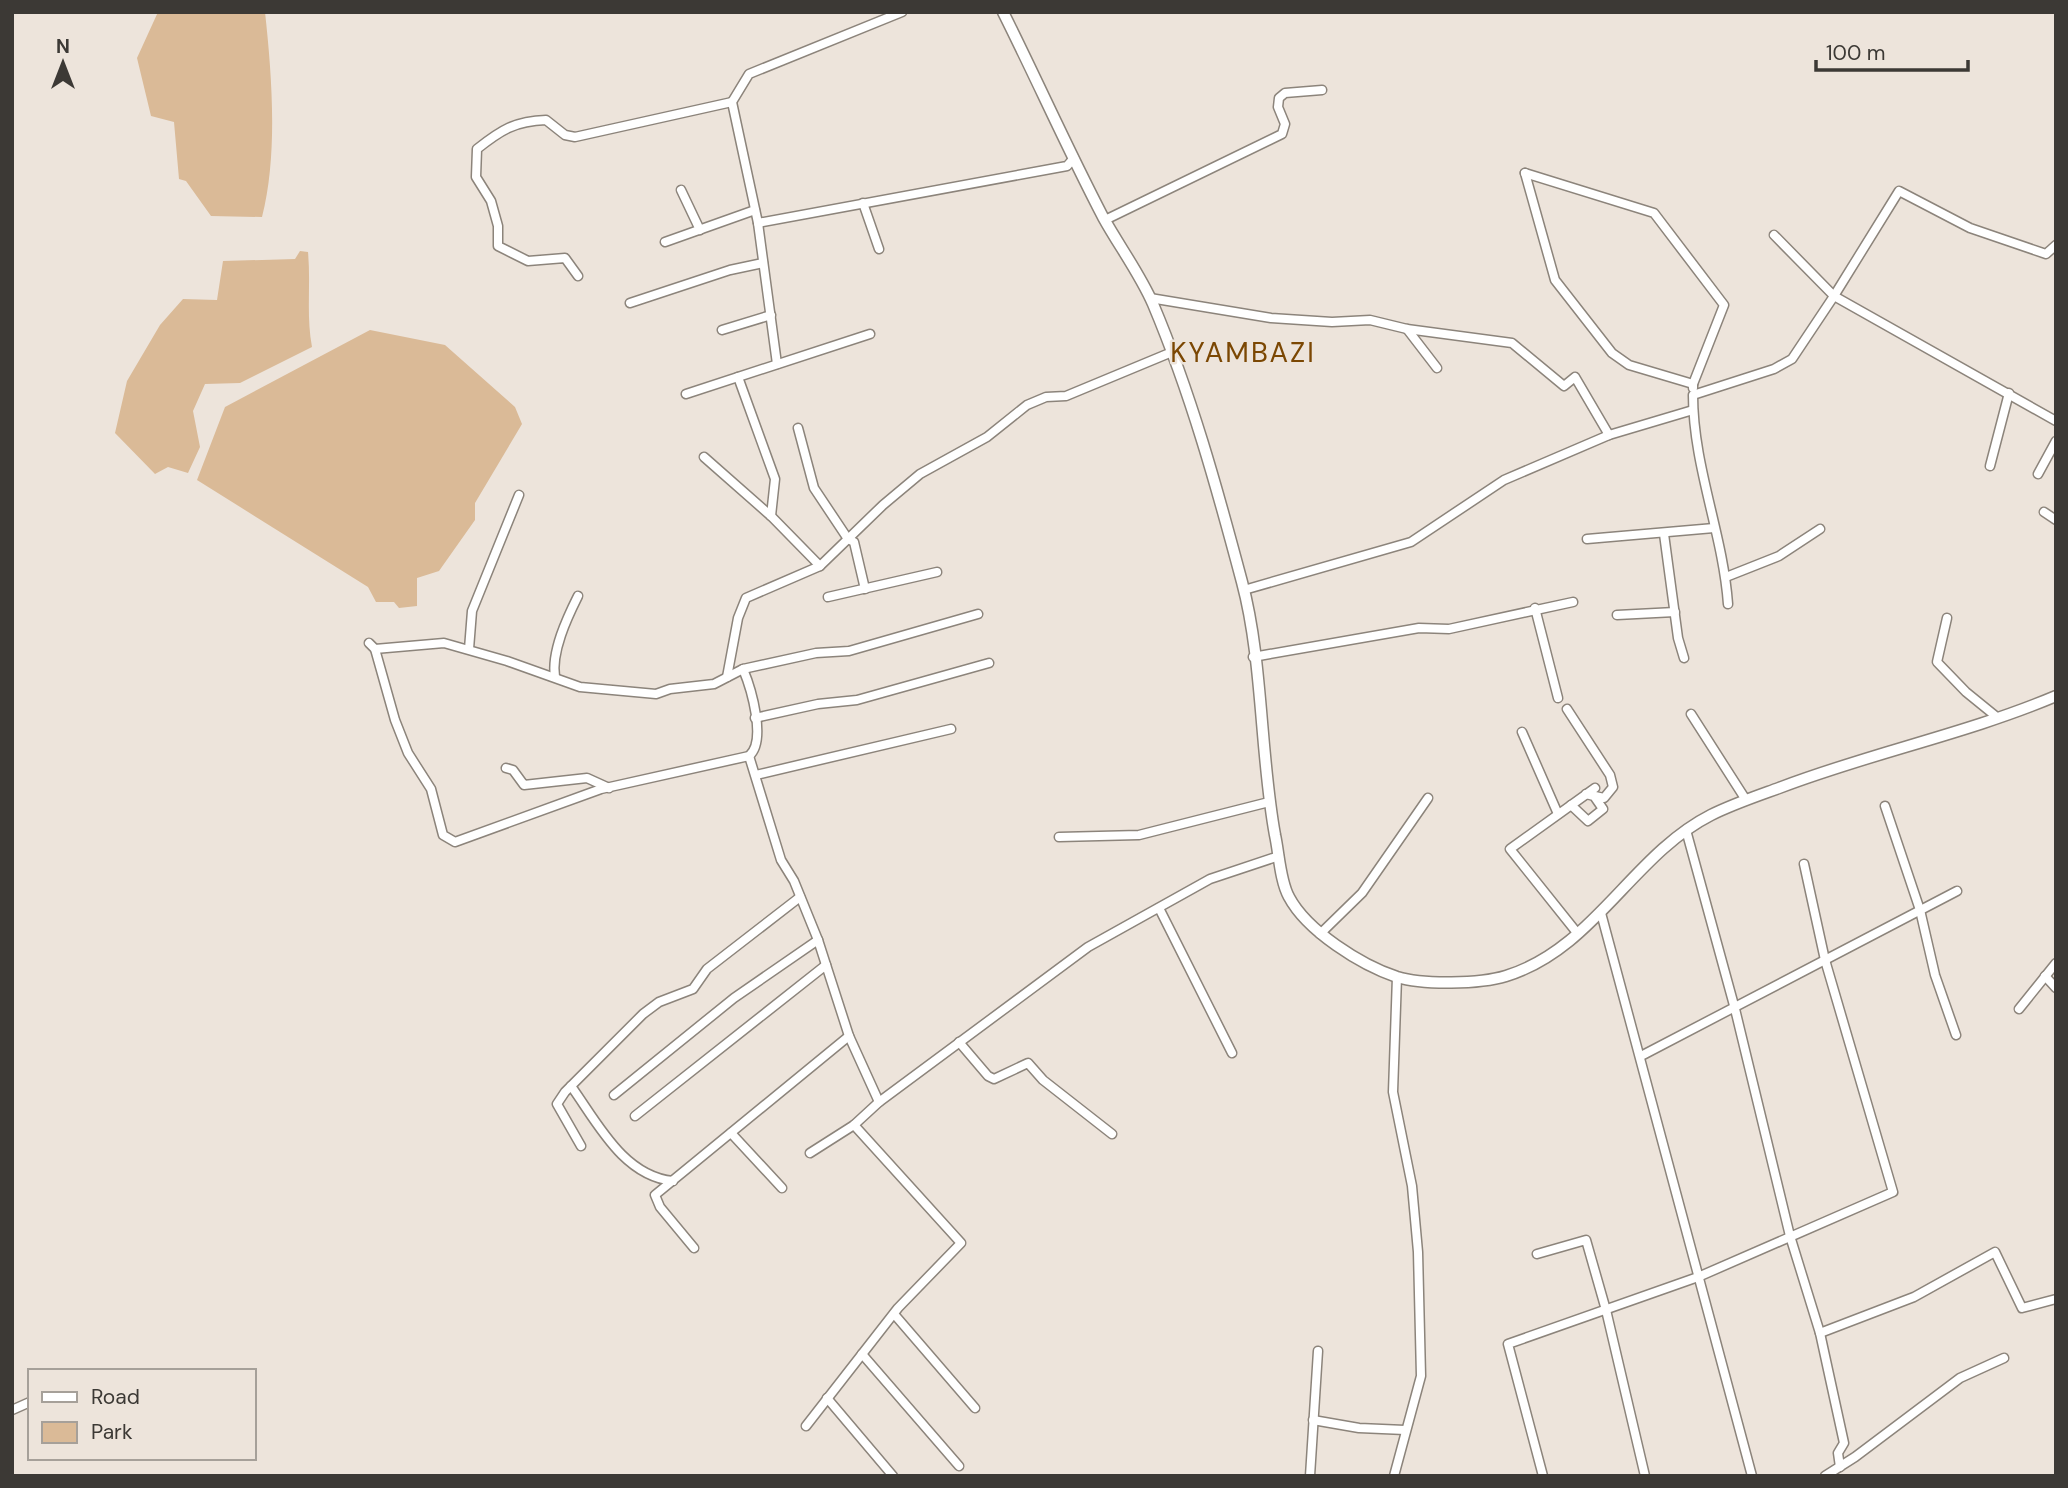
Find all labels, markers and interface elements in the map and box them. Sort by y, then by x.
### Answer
north arrow [28,28,98,98]
scale bar [1816,28,1968,72]
text: N [56,34,70,59]
text: 100 m [1826,39,1886,67]
district label: KYAMBAZI [1170,334,1316,371]
legend [28,1369,256,1460]
text: Road [91,1383,140,1411]
text: Park [91,1418,133,1446]

